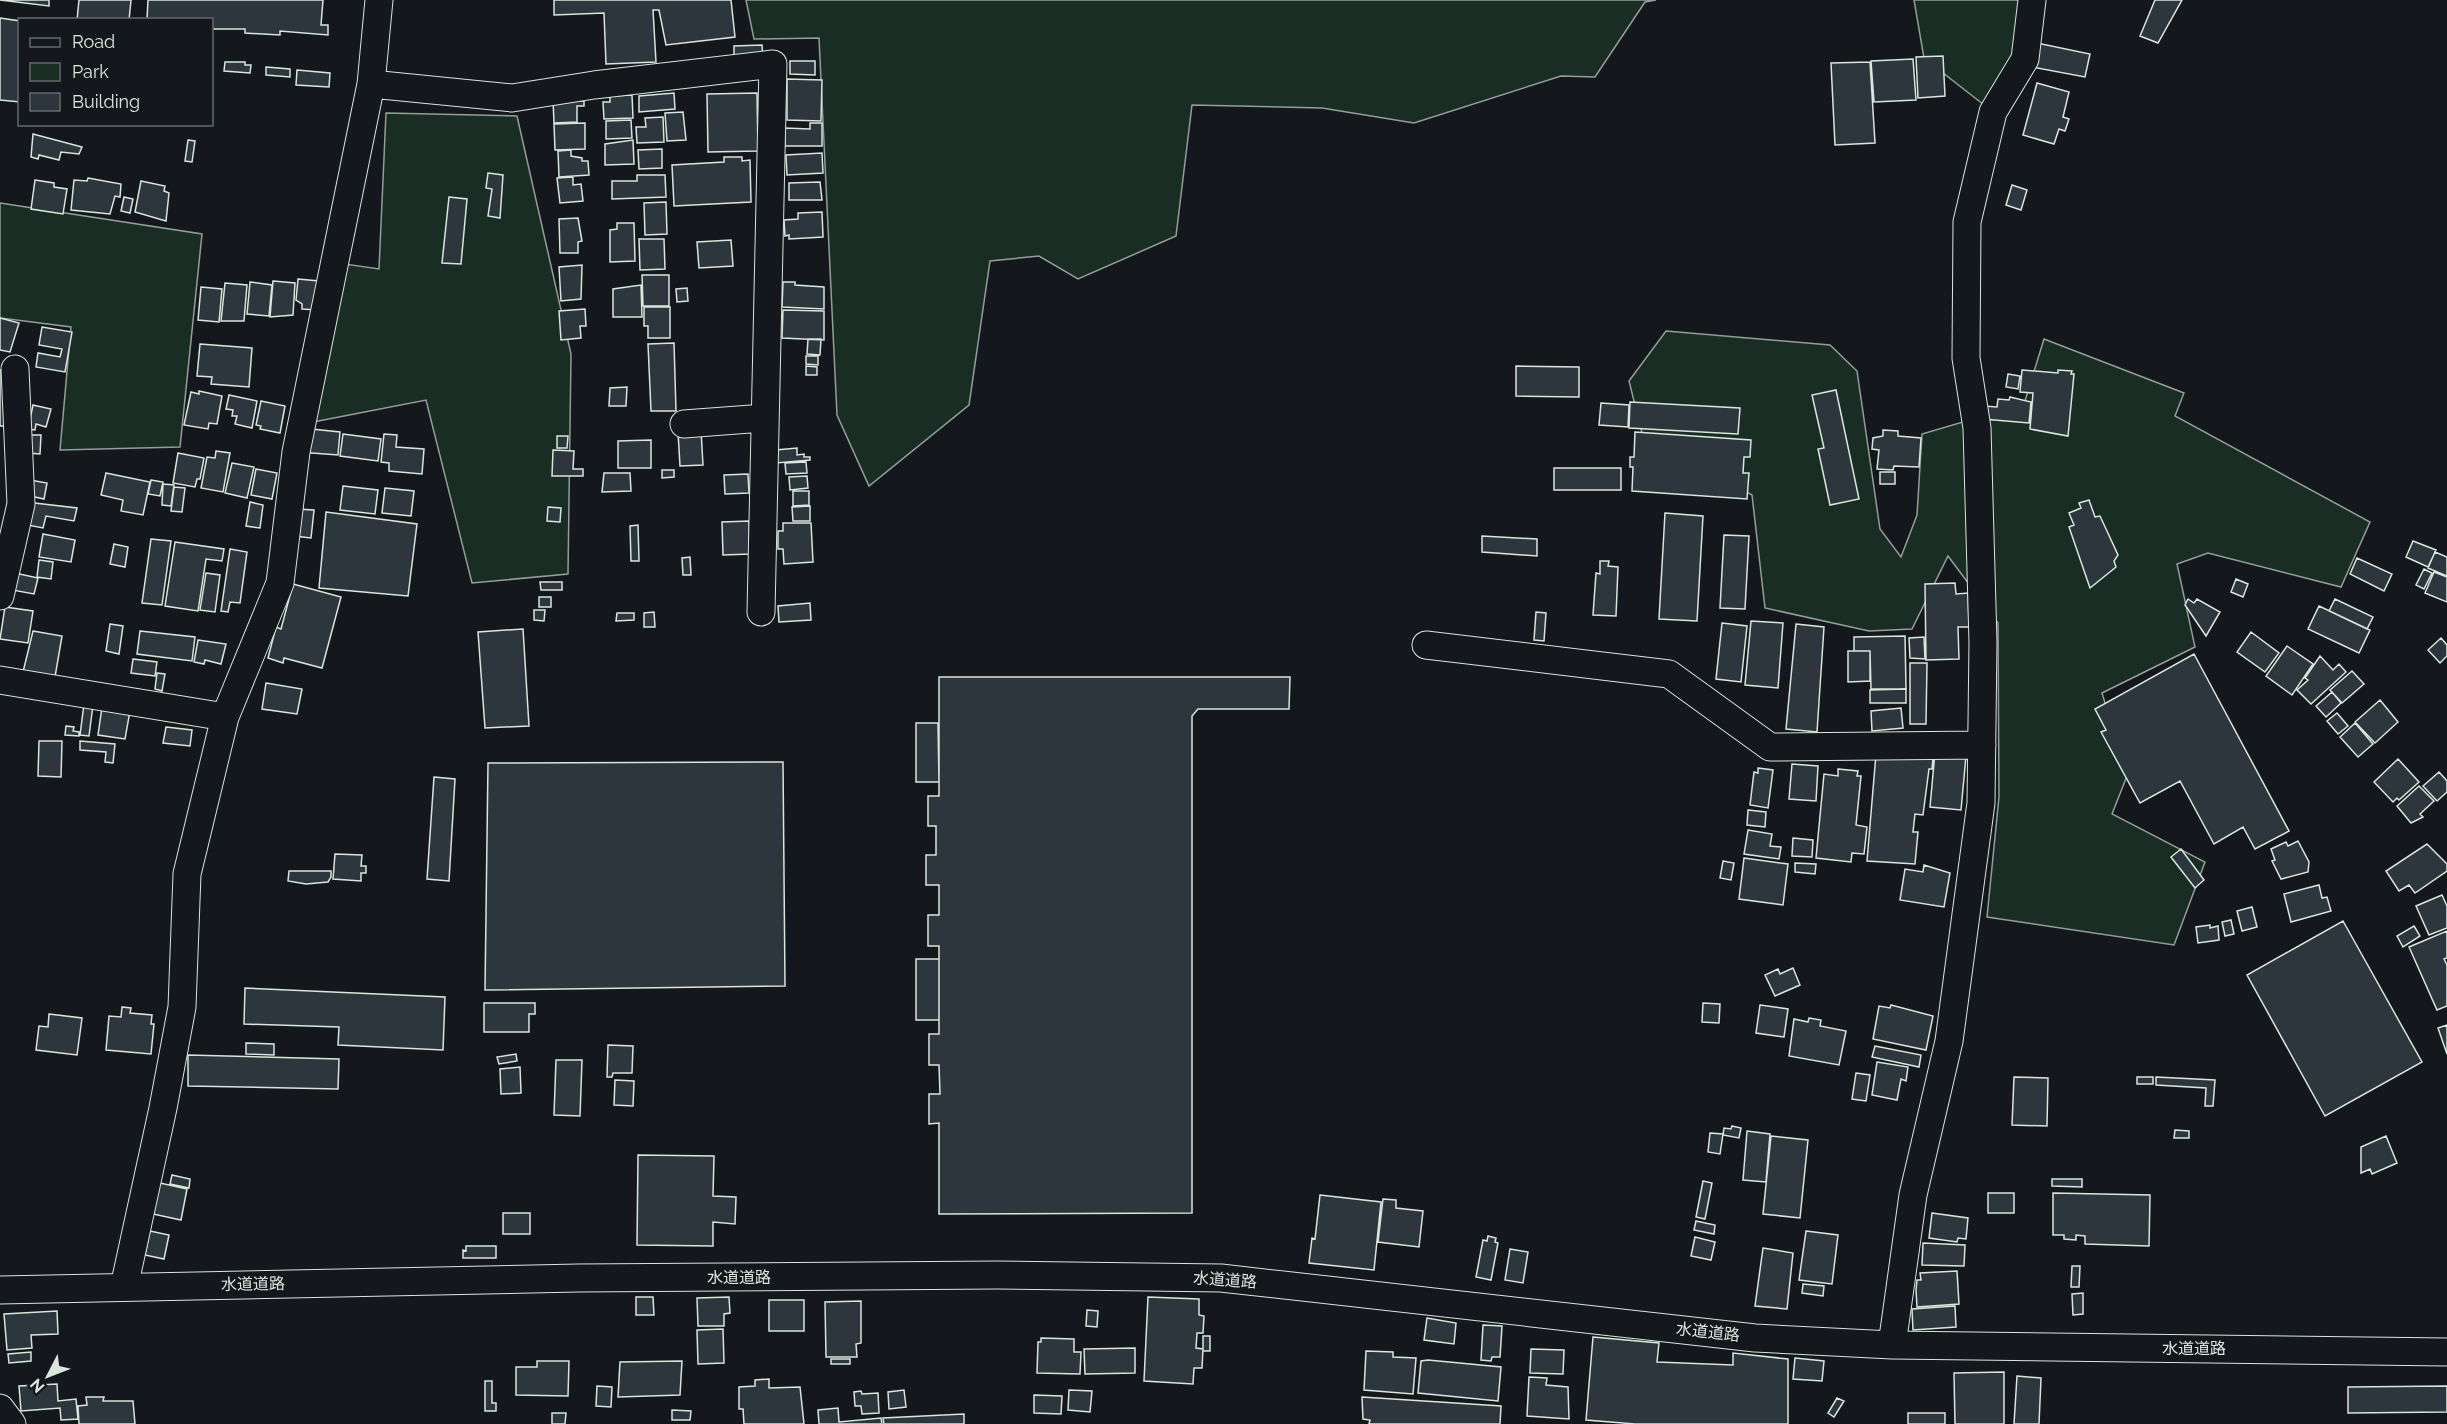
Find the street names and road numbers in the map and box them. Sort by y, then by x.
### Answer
street label: 水道道路 [707,1268,771,1287]
street label: 水道道路 [1192,1268,1258,1292]
street label: 水道道路 [221,1274,285,1294]
street label: 水道道路 [1675,1319,1741,1345]
street label: 水道道路 [2162,1339,2226,1358]

